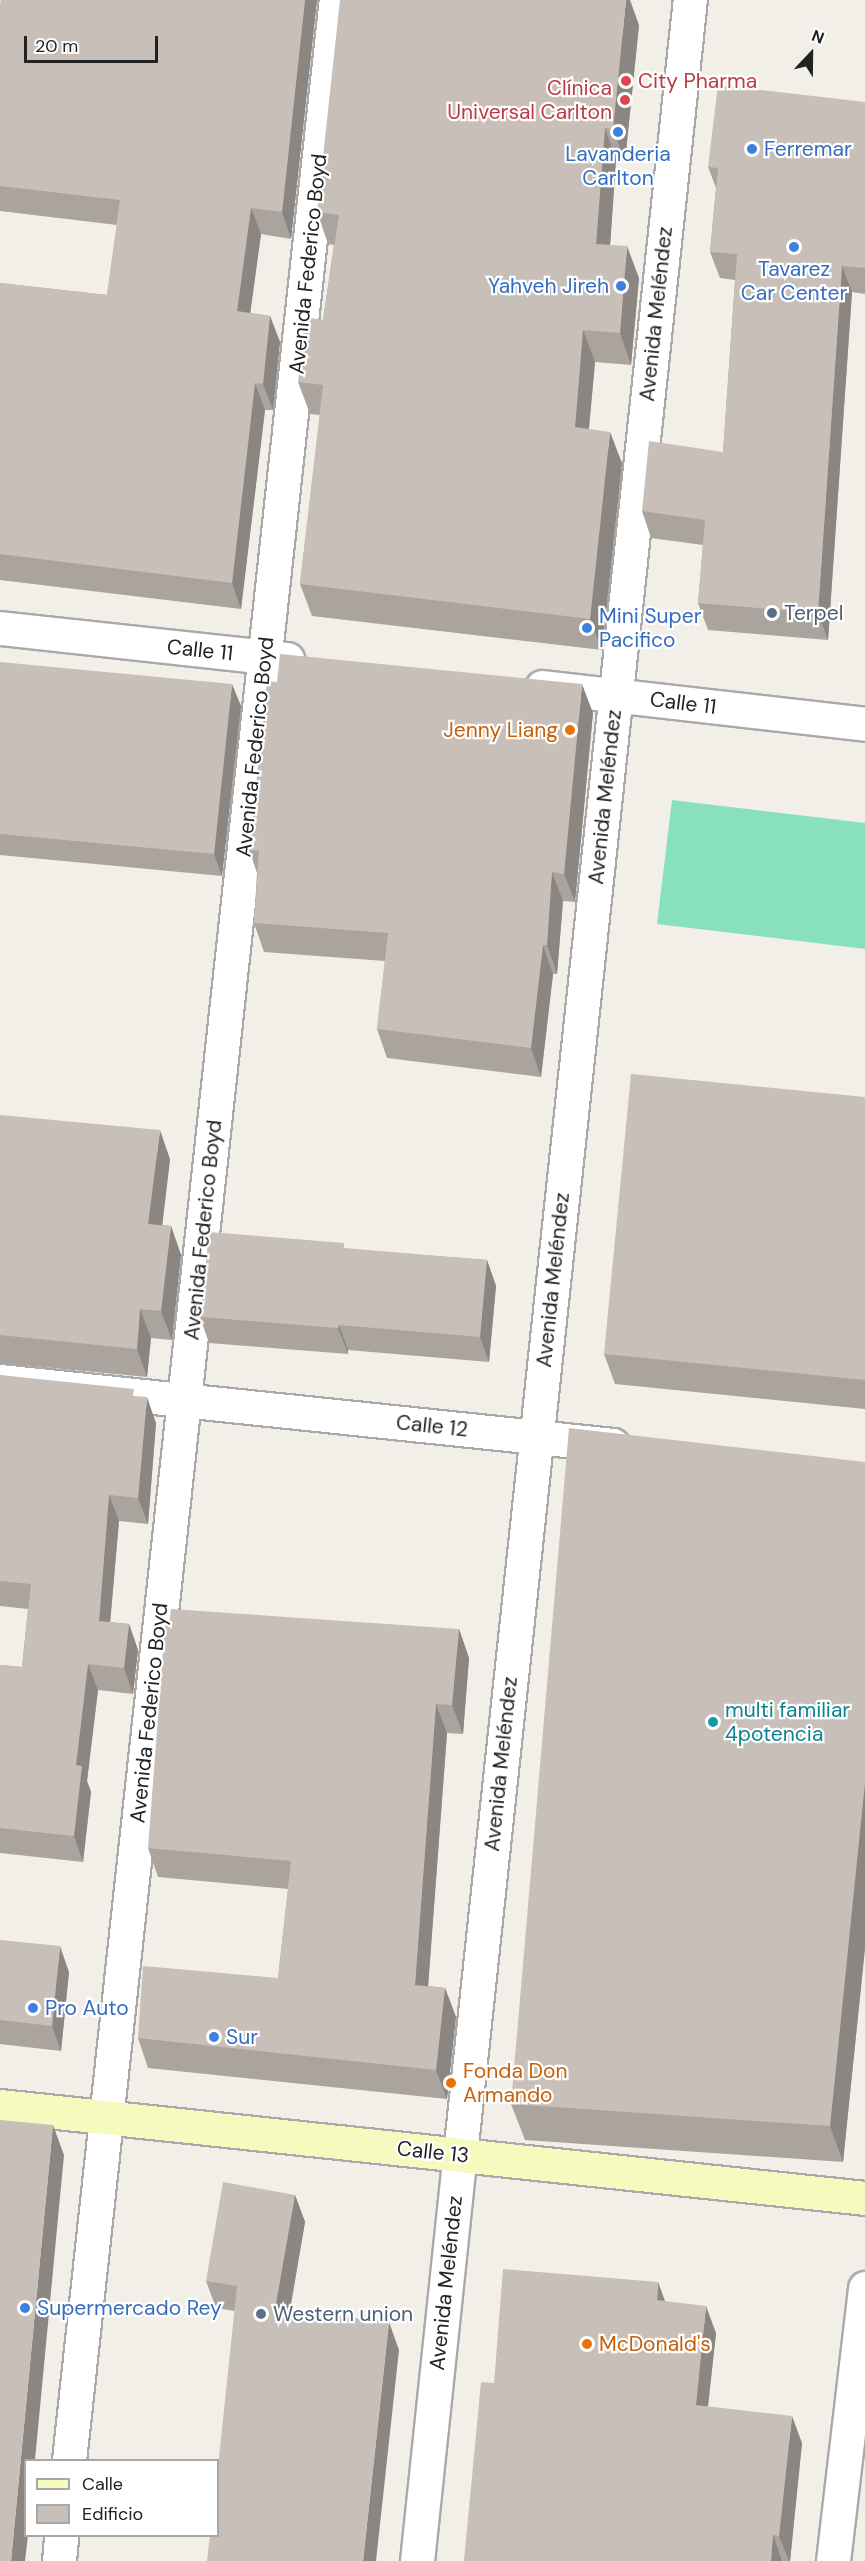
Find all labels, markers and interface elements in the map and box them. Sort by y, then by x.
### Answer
scale bar [27,24,160,62]
north arrow [781,24,841,84]
text: N [809,25,827,49]
text: 20 m [35,34,78,58]
place label: City Pharma [638,68,757,94]
marker: City Pharma [619,74,633,88]
place label: Clínica Universal Carlton [447,75,612,125]
marker: Clínica Universal Carlton [616,91,634,109]
marker: Lavanderia Carlton [611,125,625,139]
place label: Ferremar [764,136,852,162]
place label: Lavanderia Carlton [565,141,671,191]
marker: Ferremar [745,142,759,156]
street label: Avenida Federico Boyd [284,153,332,375]
street label: Avenida Meléndez [634,225,678,403]
marker: Tavarez Car Center [787,240,801,254]
place label: Tavarez Car Center [741,256,847,306]
place label: Yahveh Jireh [488,273,609,299]
marker: Yahveh Jireh [614,279,628,293]
place label: Terpel [784,600,843,626]
place label: Mini Super Pacifico [599,603,701,653]
marker: Terpel [765,606,779,620]
marker: Mini Super Pacifico [580,621,594,635]
street label: Calle 11 [166,634,234,666]
street label: Avenida Federico Boyd [231,636,279,858]
street label: Calle 11 [648,686,718,720]
street label: Avenida Meléndez [583,708,627,886]
place label: Jenny Liang [443,717,558,743]
marker: Jenny Liang [563,723,577,737]
street label: Avenida Federico Boyd [179,1119,227,1341]
street label: Avenida Meléndez [531,1191,575,1369]
street label: Calle 12 [395,1410,469,1442]
street label: Avenida Federico Boyd [125,1602,173,1824]
street label: Avenida Meléndez [479,1675,523,1853]
place label: multi familiar 4potencia [725,1697,850,1747]
marker: multi familiar 4potencia [706,1715,720,1729]
place label: Pro Auto [45,1995,129,2021]
marker: Pro Auto [26,2001,40,2015]
place label: Sur [226,2024,258,2050]
marker: Sur [207,2030,221,2044]
place label: Fonda Don Armando [463,2058,567,2108]
marker: Fonda Don Armando [444,2076,458,2090]
street label: Calle 13 [396,2136,470,2168]
street label: Avenida Meléndez [424,2194,468,2372]
place label: Supermercado Rey [37,2295,222,2321]
marker: Supermercado Rey [18,2301,32,2315]
place label: Western union [273,2301,413,2327]
marker: Western union [254,2307,268,2321]
place label: McDonald's [599,2331,711,2357]
marker: McDonald's [580,2337,594,2351]
legend [24,2459,219,2537]
text: Calle [82,2472,123,2496]
text: Edificio [82,2502,143,2526]

